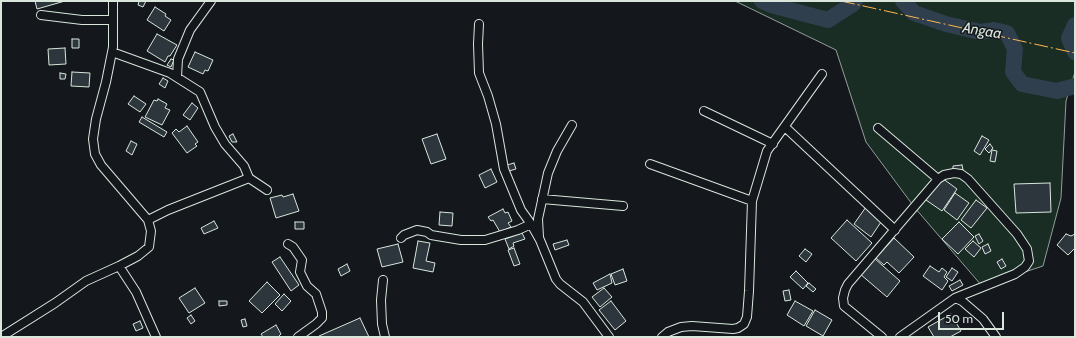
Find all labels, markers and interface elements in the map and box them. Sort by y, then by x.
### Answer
water label: Angaa [961,19,1003,43]
scale bar [940,304,1006,330]
text: 50 m [945,311,973,326]

